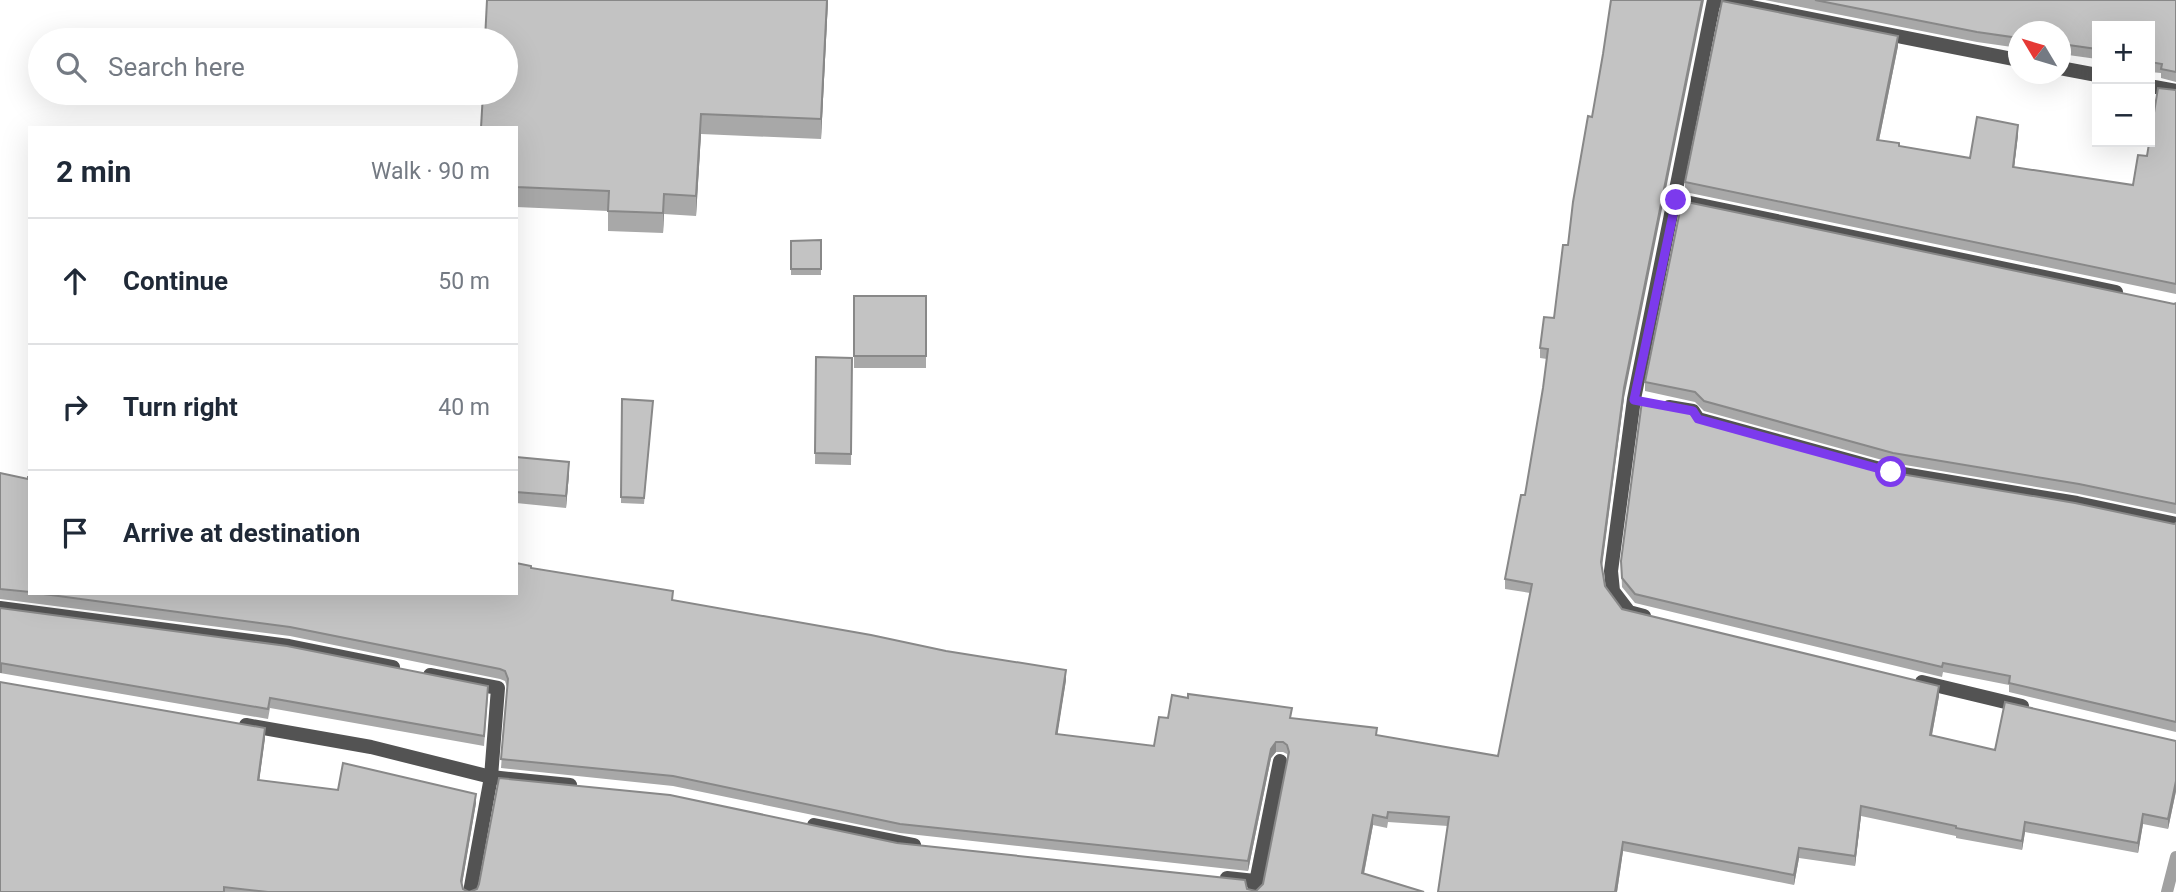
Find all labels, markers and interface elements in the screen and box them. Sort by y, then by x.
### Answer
north arrow [2008,21,2071,84]
map controls [2092,21,2155,147]
button: + [2092,21,2155,84]
search box [28,28,518,105]
icon: search [52,48,90,86]
text: Search here [108,52,245,82]
button: − [2092,84,2155,147]
text: 2 min [56,154,131,189]
text: Walk · 90 m [371,158,490,185]
route end [1660,184,1691,215]
icon: ahead [56,262,94,300]
text: Continue [123,266,228,296]
text: 50 m [438,268,490,295]
icon: right [56,388,94,426]
text: Turn right [123,392,238,422]
text: 40 m [438,394,490,421]
route start [1875,456,1906,487]
icon: arrive [56,514,94,552]
text: Arrive at destination [123,518,360,548]

